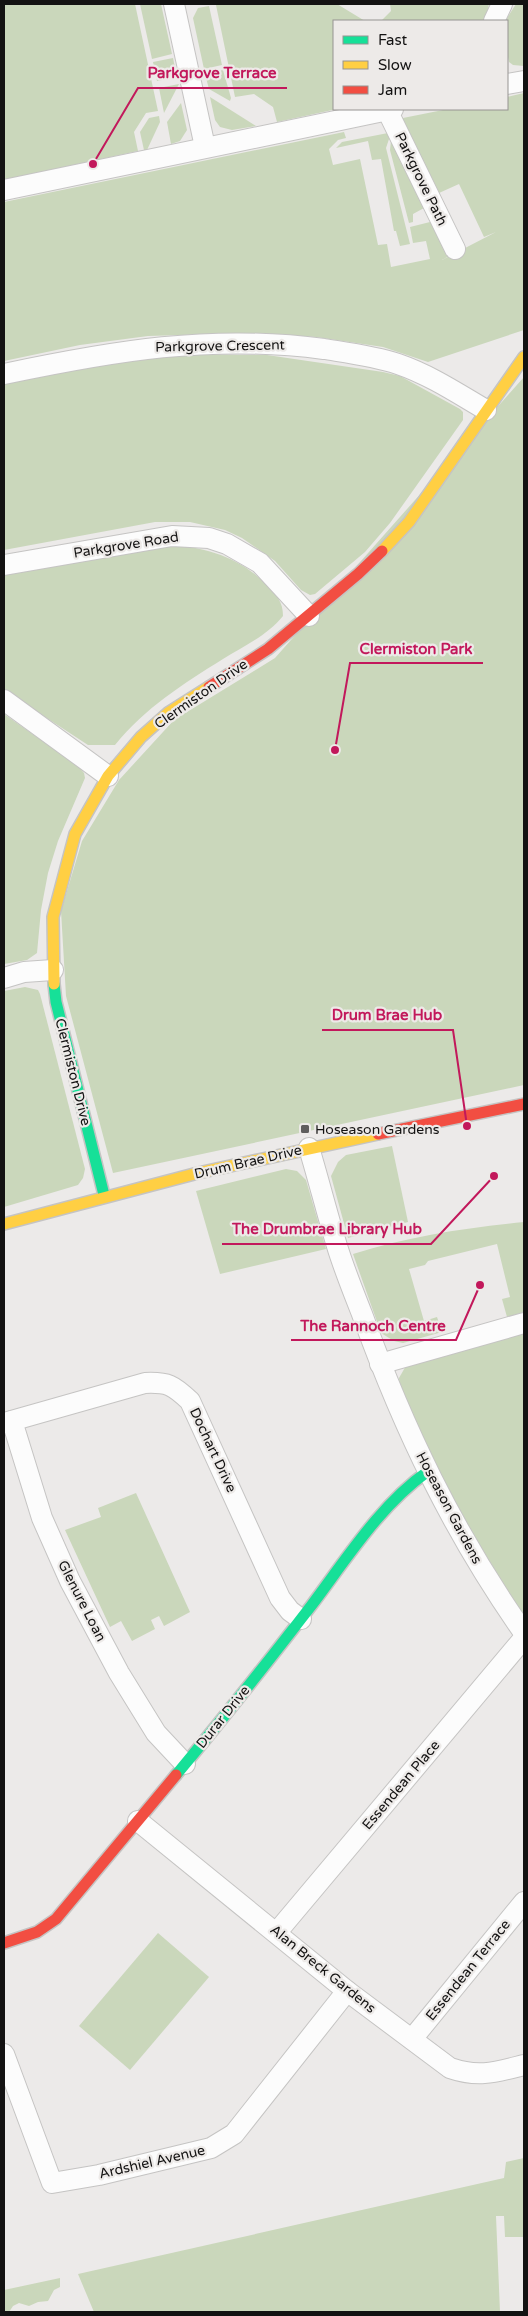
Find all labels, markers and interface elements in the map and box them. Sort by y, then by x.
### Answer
legend [333,20,508,110]
text: Fast [378,31,408,49]
text: Slow [378,56,412,74]
callout: Parkgrove Terrace [138,58,287,88]
text: Parkgrove Terrace [147,64,277,83]
text: Jam [378,81,407,99]
street label: Parkgrove Path [391,130,451,228]
street label: Parkgrove Crescent [155,336,286,356]
street label: Parkgrove Road [72,528,180,562]
callout: Clermiston Park [350,633,483,663]
text: Clermiston Park [360,640,472,658]
street label: Clermiston Drive [151,655,251,732]
callout: Drum Brae Hub [322,1000,453,1030]
text: Drum Brae Hub [332,1006,443,1024]
street label: Clermiston Drive [51,1017,95,1127]
place label: Hoseason Gardens [315,1121,440,1138]
marker: Hoseason Gardens [299,1123,311,1135]
street label: Drum Brae Drive [193,1141,303,1183]
callout: The Drumbrae Library Hub [222,1214,431,1244]
text: The Drumbrae Library Hub [231,1220,422,1239]
callout: The Rannoch Centre [291,1310,456,1340]
text: The Rannoch Centre [299,1317,446,1335]
street label: Dochart Drive [186,1405,240,1495]
street label: Hoseason Gardens [412,1449,486,1567]
street label: Glenure Loan [54,1558,110,1644]
street label: Durar Drive [193,1682,253,1752]
street label: Essendean Place [359,1737,443,1833]
street label: Essendean Terrace [422,1916,514,2024]
street label: Alan Breck Gardens [267,1921,379,2017]
street label: Ardshiel Avenue [97,2142,207,2182]

